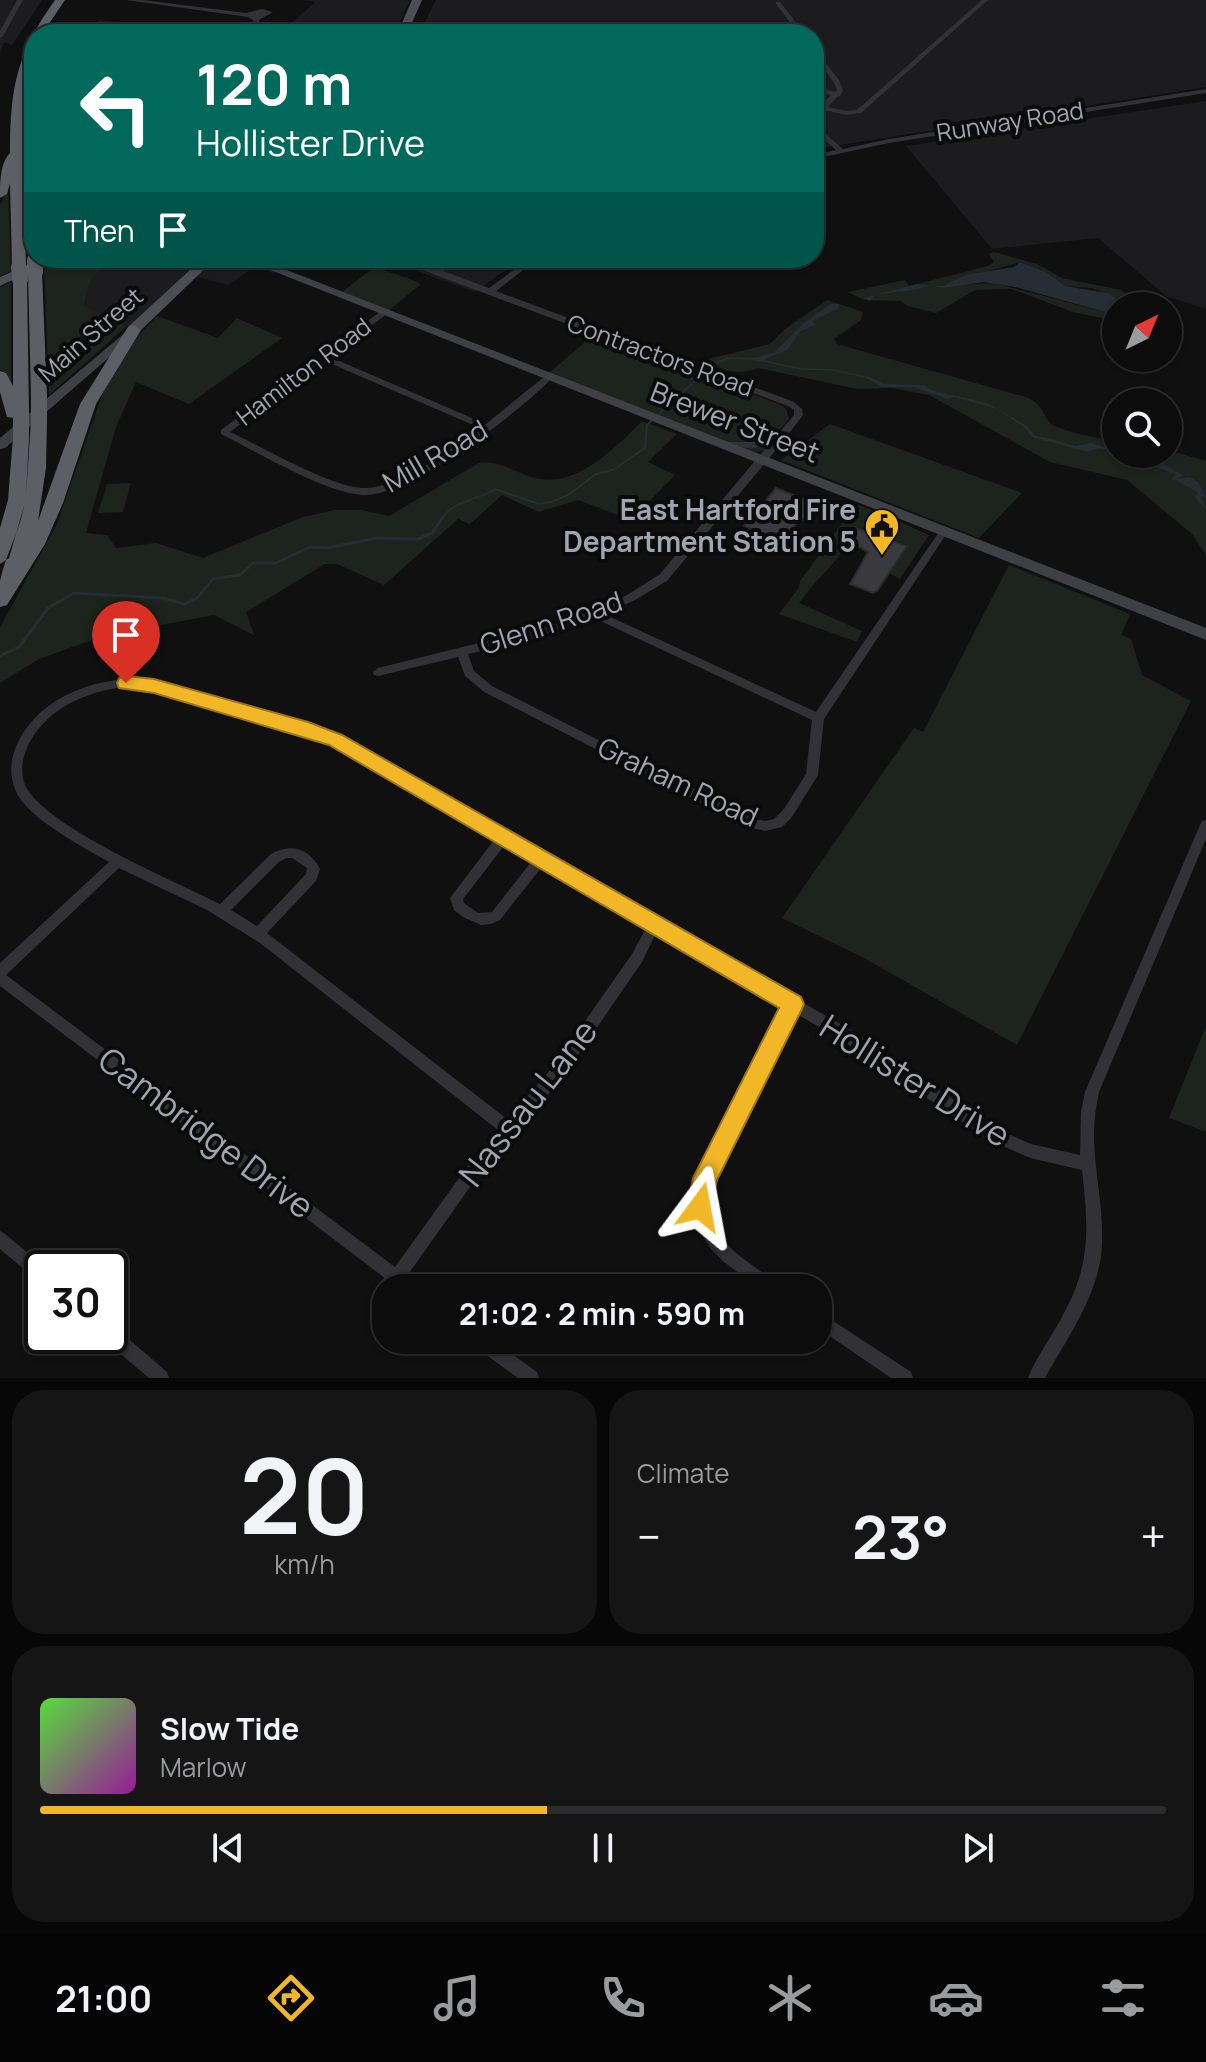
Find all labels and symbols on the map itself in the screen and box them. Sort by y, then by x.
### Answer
street label: Runway Road [934,93,1086,148]
street label: Main Street [31,279,149,389]
north arrow [1102,292,1182,372]
street label: Contractors Road [563,306,758,404]
street label: Hamilton Road [229,309,377,432]
street label: Brewer Street [645,371,825,471]
street label: Mill Road [375,410,494,500]
place label: East Hartford Fire Department Station 5 [563,490,856,560]
public building icon: East Hartford Fire Department Station 5 [863,507,901,557]
street label: Glenn Road [475,581,627,663]
pin [92,601,160,683]
street label: Graham Road [592,727,765,835]
street label: Hollister Drive [812,1003,1019,1157]
street label: Nassau Lane [448,1009,607,1195]
street label: Cambridge Drive [89,1036,324,1228]
position arrow [658,1165,742,1249]
speed limit sign: 30 [24,1250,128,1354]

